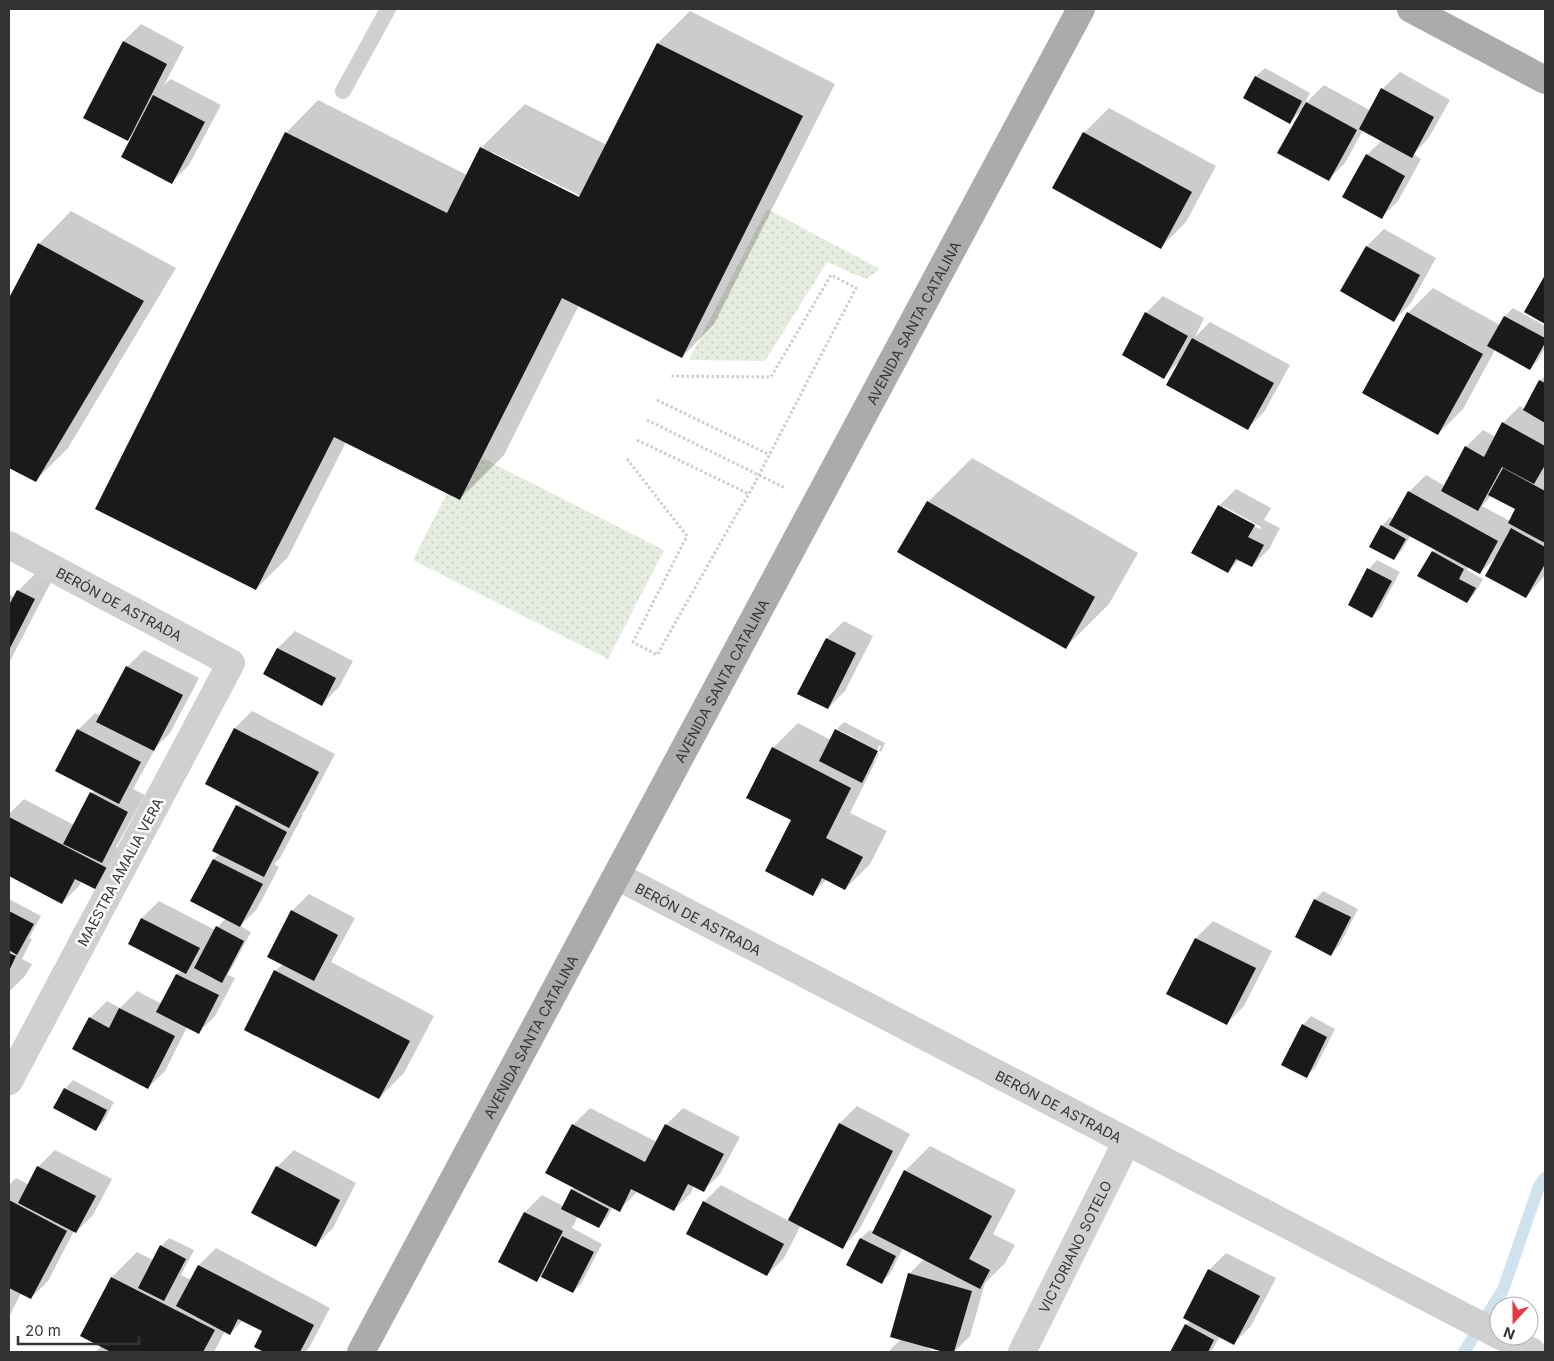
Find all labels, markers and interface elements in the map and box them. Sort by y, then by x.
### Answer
street label: AVENIDA SANTA CATALINA [862,238,964,407]
street label: BERÓN DE ASTRADA [54,563,185,644]
street label: AVENIDA SANTA CATALINA [670,596,772,765]
street label: MAESTRA AMALIA VERA [74,795,166,949]
street label: BERÓN DE ASTRADA [633,879,765,958]
street label: AVENIDA SANTA CATALINA [479,952,581,1121]
street label: BERÓN DE ASTRADA [993,1066,1125,1146]
street label: VICTORIANO SOTELO [1035,1177,1115,1315]
north arrow [1489,1296,1539,1346]
scale bar [18,1314,139,1346]
text: 20 m [25,1321,61,1340]
text: N [1501,1324,1517,1343]

